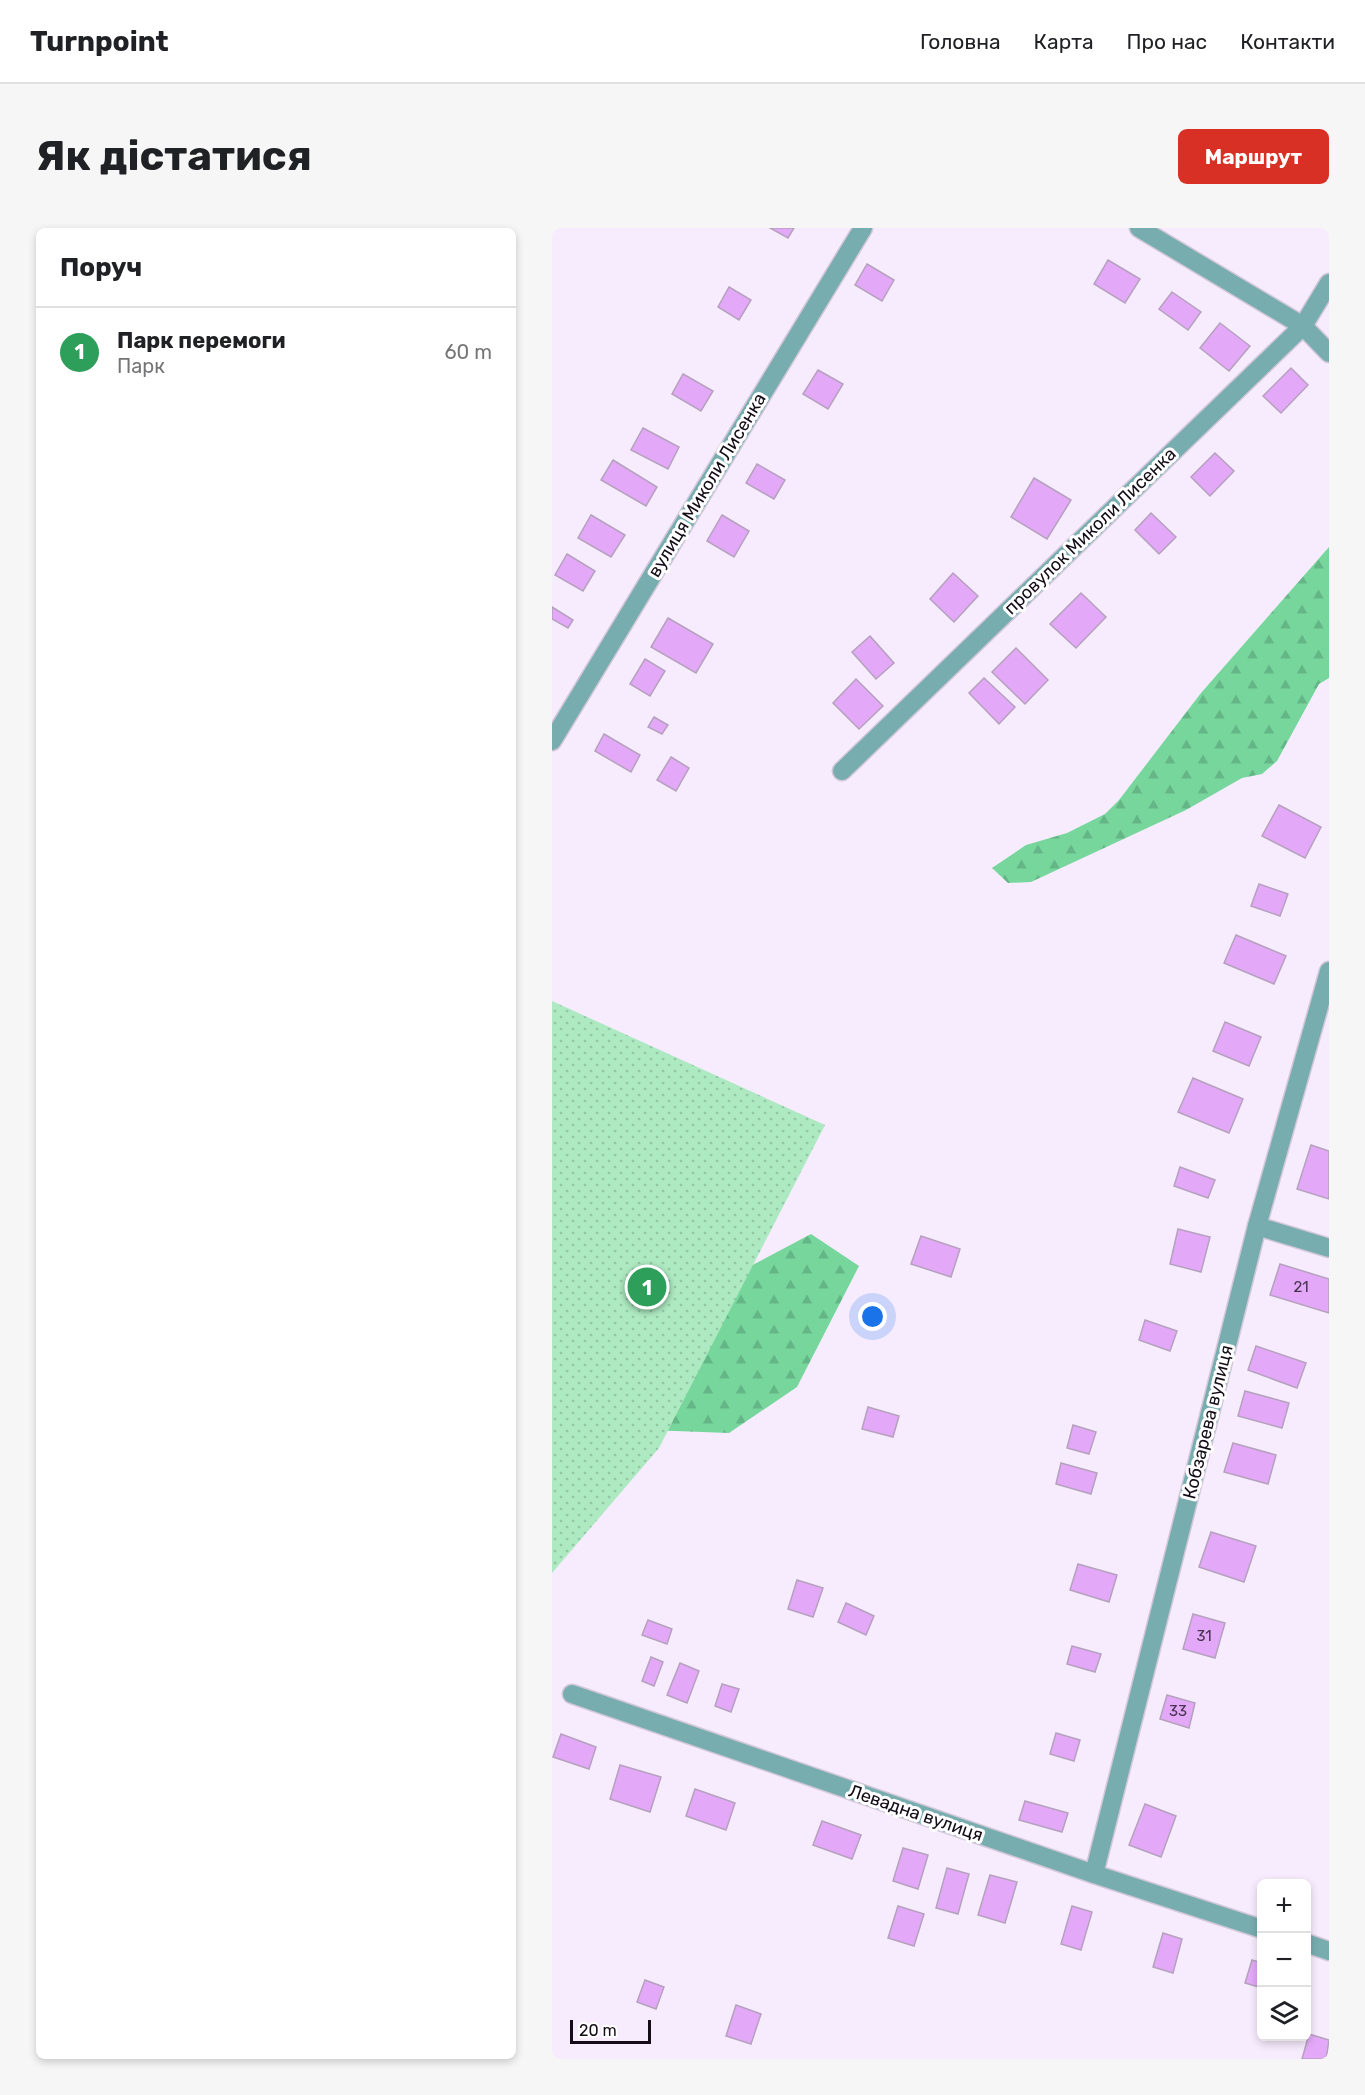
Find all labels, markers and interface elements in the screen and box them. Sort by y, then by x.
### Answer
text: Turnpoint [30,25,169,58]
text: Головна [920,29,1001,54]
text: Карта [1034,29,1094,54]
text: Про нас [1127,29,1207,54]
text: Контакти [1240,29,1335,54]
button: Маршрут [1178,129,1329,184]
text: Як дістатися [36,131,312,181]
text: Поруч [60,252,142,283]
text: Парк перемоги [117,327,286,354]
text: 1 [75,340,84,364]
text: 60 m [445,340,492,364]
text: Парк [117,354,165,378]
street label: вулиця Миколи Лисенка [643,389,771,581]
street label: провулок Миколи Лисенка [999,443,1181,619]
pin: 1 [628,1264,667,1310]
house number: 21 [1293,1278,1309,1296]
your location [858,1302,887,1331]
street label: Кобзарева вулиця [1178,1343,1238,1501]
house number: 31 [1196,1627,1212,1645]
house number: 33 [1169,1702,1187,1720]
street label: Левадна вулиця [846,1780,986,1846]
map controls [1257,1879,1311,2041]
button: + [1257,1879,1311,1933]
button: − [1257,1933,1311,1987]
button: layers [1257,1987,1311,2041]
scale bar [570,2017,651,2044]
text: 20 m [579,2021,617,2040]

